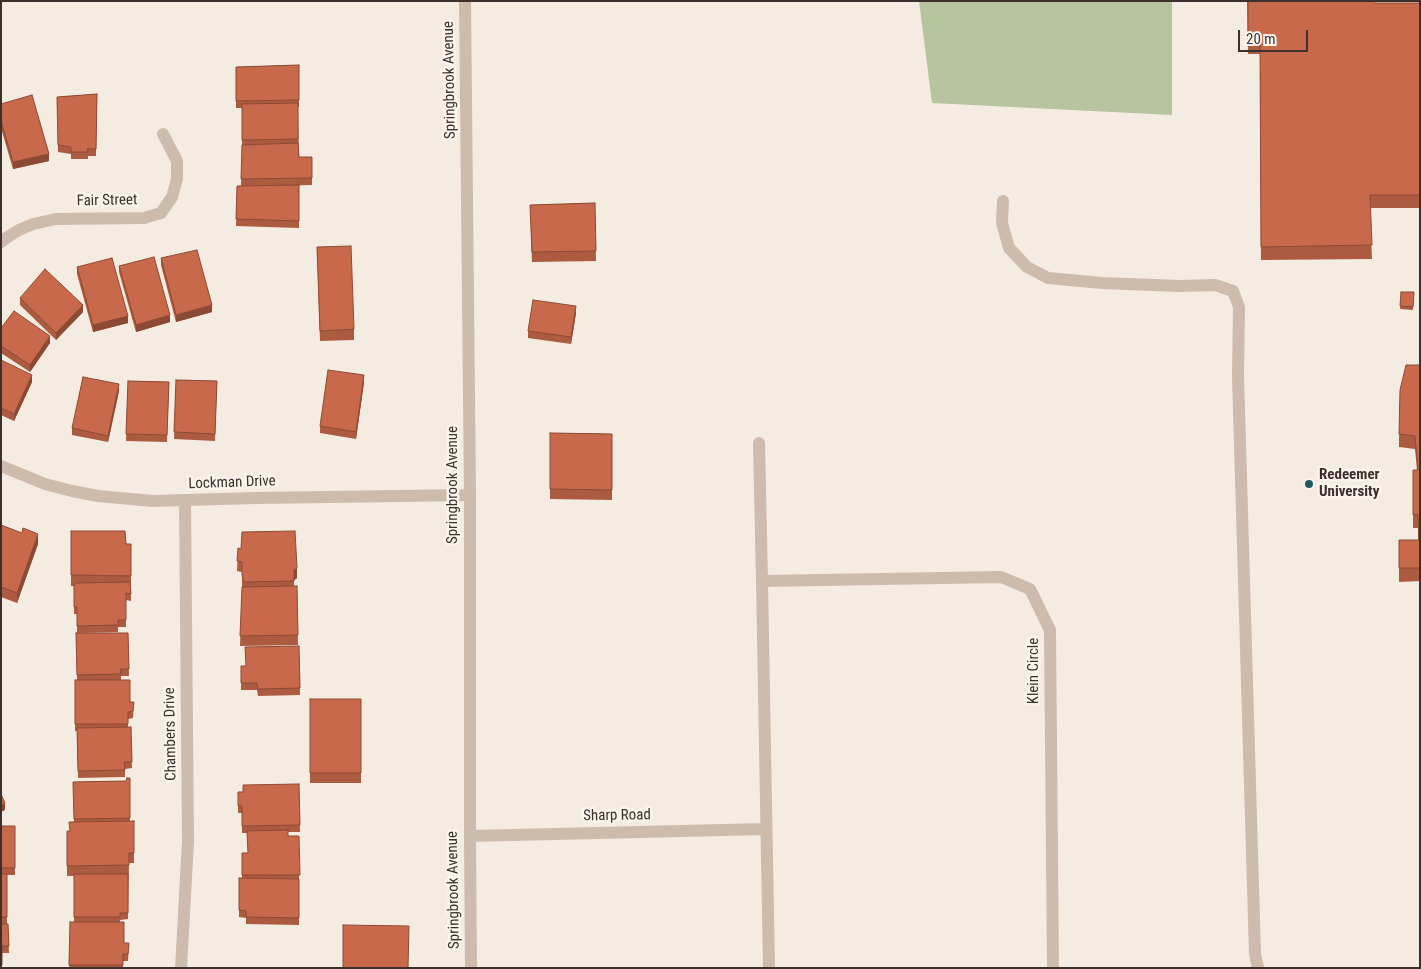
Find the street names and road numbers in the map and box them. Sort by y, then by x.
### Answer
street label: Springbrook Avenue [440,21,460,139]
street label: Fair Street [76,191,138,211]
street label: Springbrook Avenue [444,426,462,544]
street label: Lockman Drive [188,472,276,494]
street label: Klein Circle [1025,638,1043,704]
street label: Chambers Drive [161,687,181,781]
street label: Sharp Road [583,806,651,826]
street label: Springbrook Avenue [444,831,464,949]

